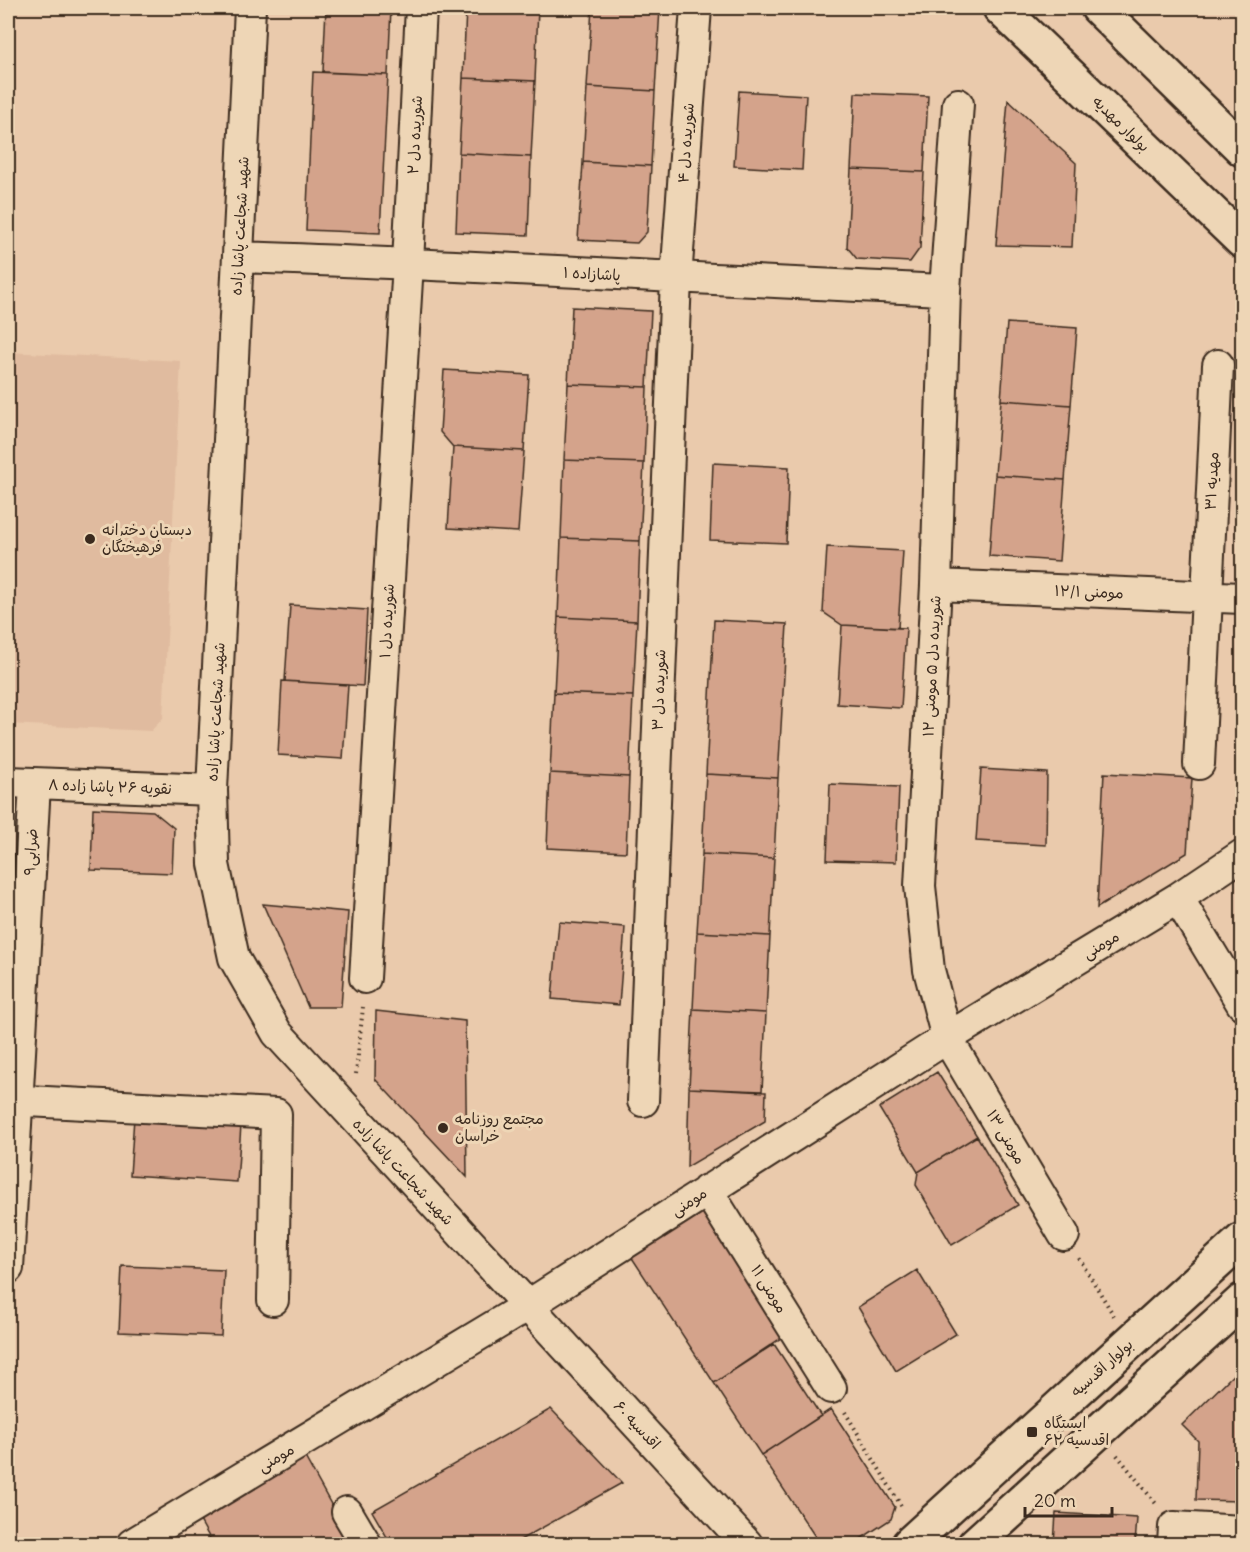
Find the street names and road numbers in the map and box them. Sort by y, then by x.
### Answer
street label: بولوار مهدیه [1088,92,1154,156]
street label: شوریده دل ۲ [403,95,426,175]
street label: شوریده دل ۴ [673,102,698,184]
street label: شهید شجاعت پاشا زاده [226,156,254,296]
street label: پاشازاده ۱ [563,263,621,285]
street label: مهدیه ۳۱ [1200,451,1223,511]
street label: مومنی ۱۲/۱ [1054,581,1124,603]
street label: شوریده دل ۱ [375,583,398,659]
street label: شوریده دل ۵ مومنی ۱۲ [918,595,946,737]
street label: شهید شجاعت پاشا زاده [202,642,230,782]
street label: شوریده دل ۳ [648,649,669,731]
street label: نقویه ۲۶ پاشا زاده ۸ [48,775,172,799]
street label: ضرابی۹ [20,828,42,876]
street label: مومنی [1079,926,1123,964]
street label: مومنی ۱۳ [982,1106,1030,1168]
street label: شهید شجاعت پاشا زاده [348,1114,458,1230]
street label: مومنی [667,1183,711,1221]
street label: مومنی ۱۱ [746,1261,792,1317]
street label: بولوار اقدسیه [1067,1335,1137,1401]
street label: اقدسیه ۶۰ [610,1396,665,1453]
street label: مومنی [254,1439,298,1477]

